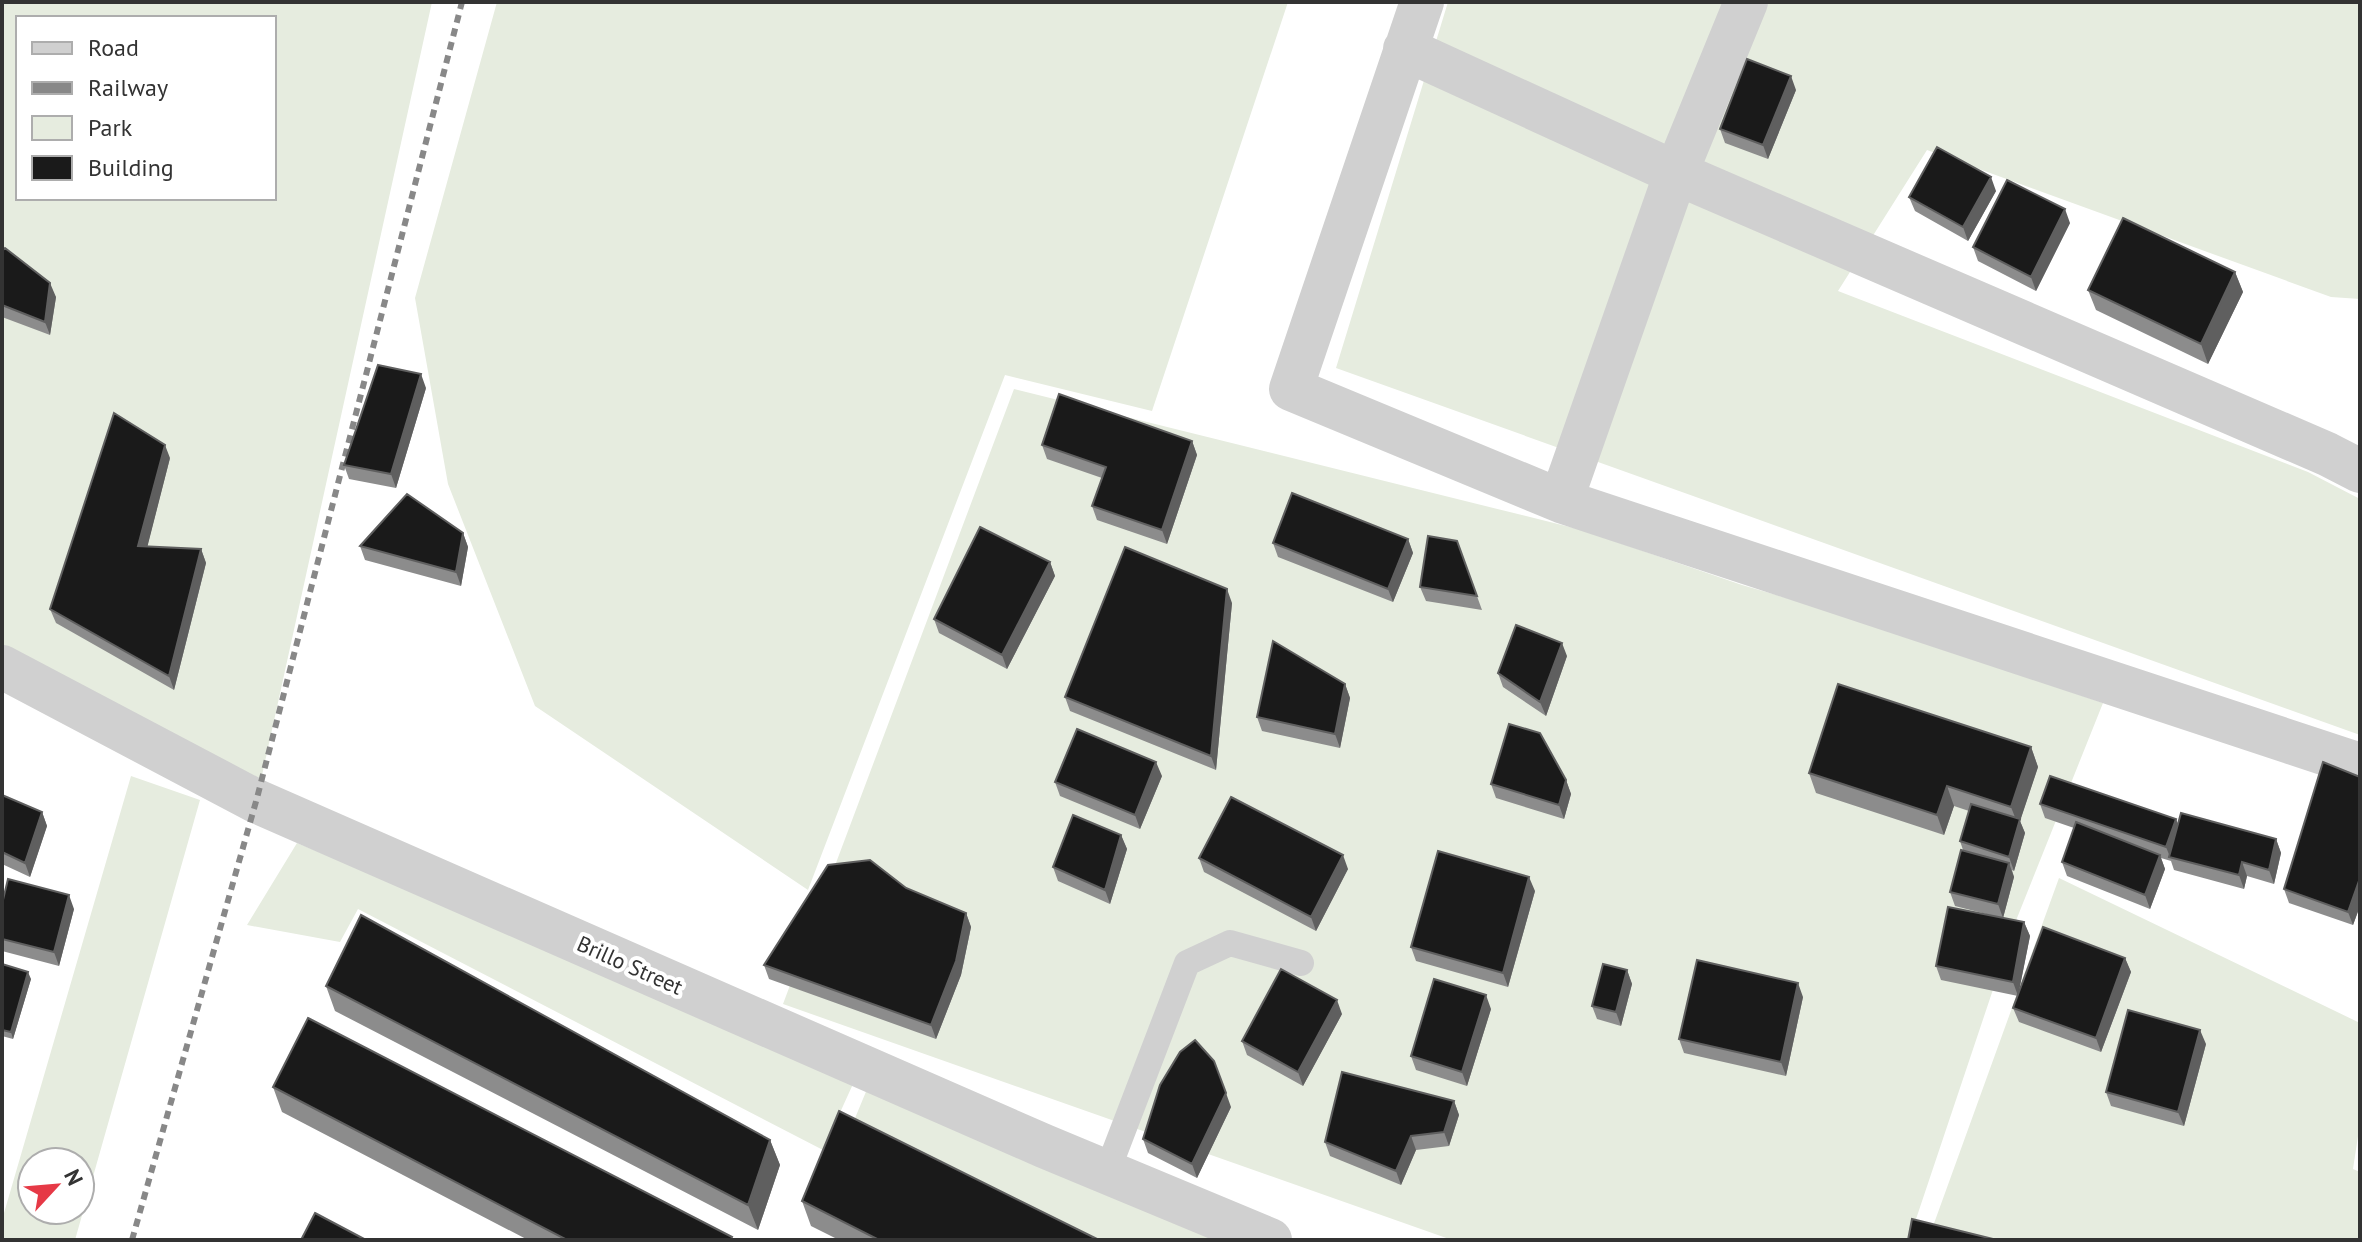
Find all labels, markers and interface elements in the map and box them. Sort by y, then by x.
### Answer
legend [16,16,276,200]
text: Road [88,32,139,63]
text: Railway [88,72,168,103]
text: Park [88,112,133,143]
text: Building [88,152,174,183]
street label: Brillo Street [573,929,688,1001]
north arrow [16,1146,96,1226]
text: N [58,1165,90,1190]

